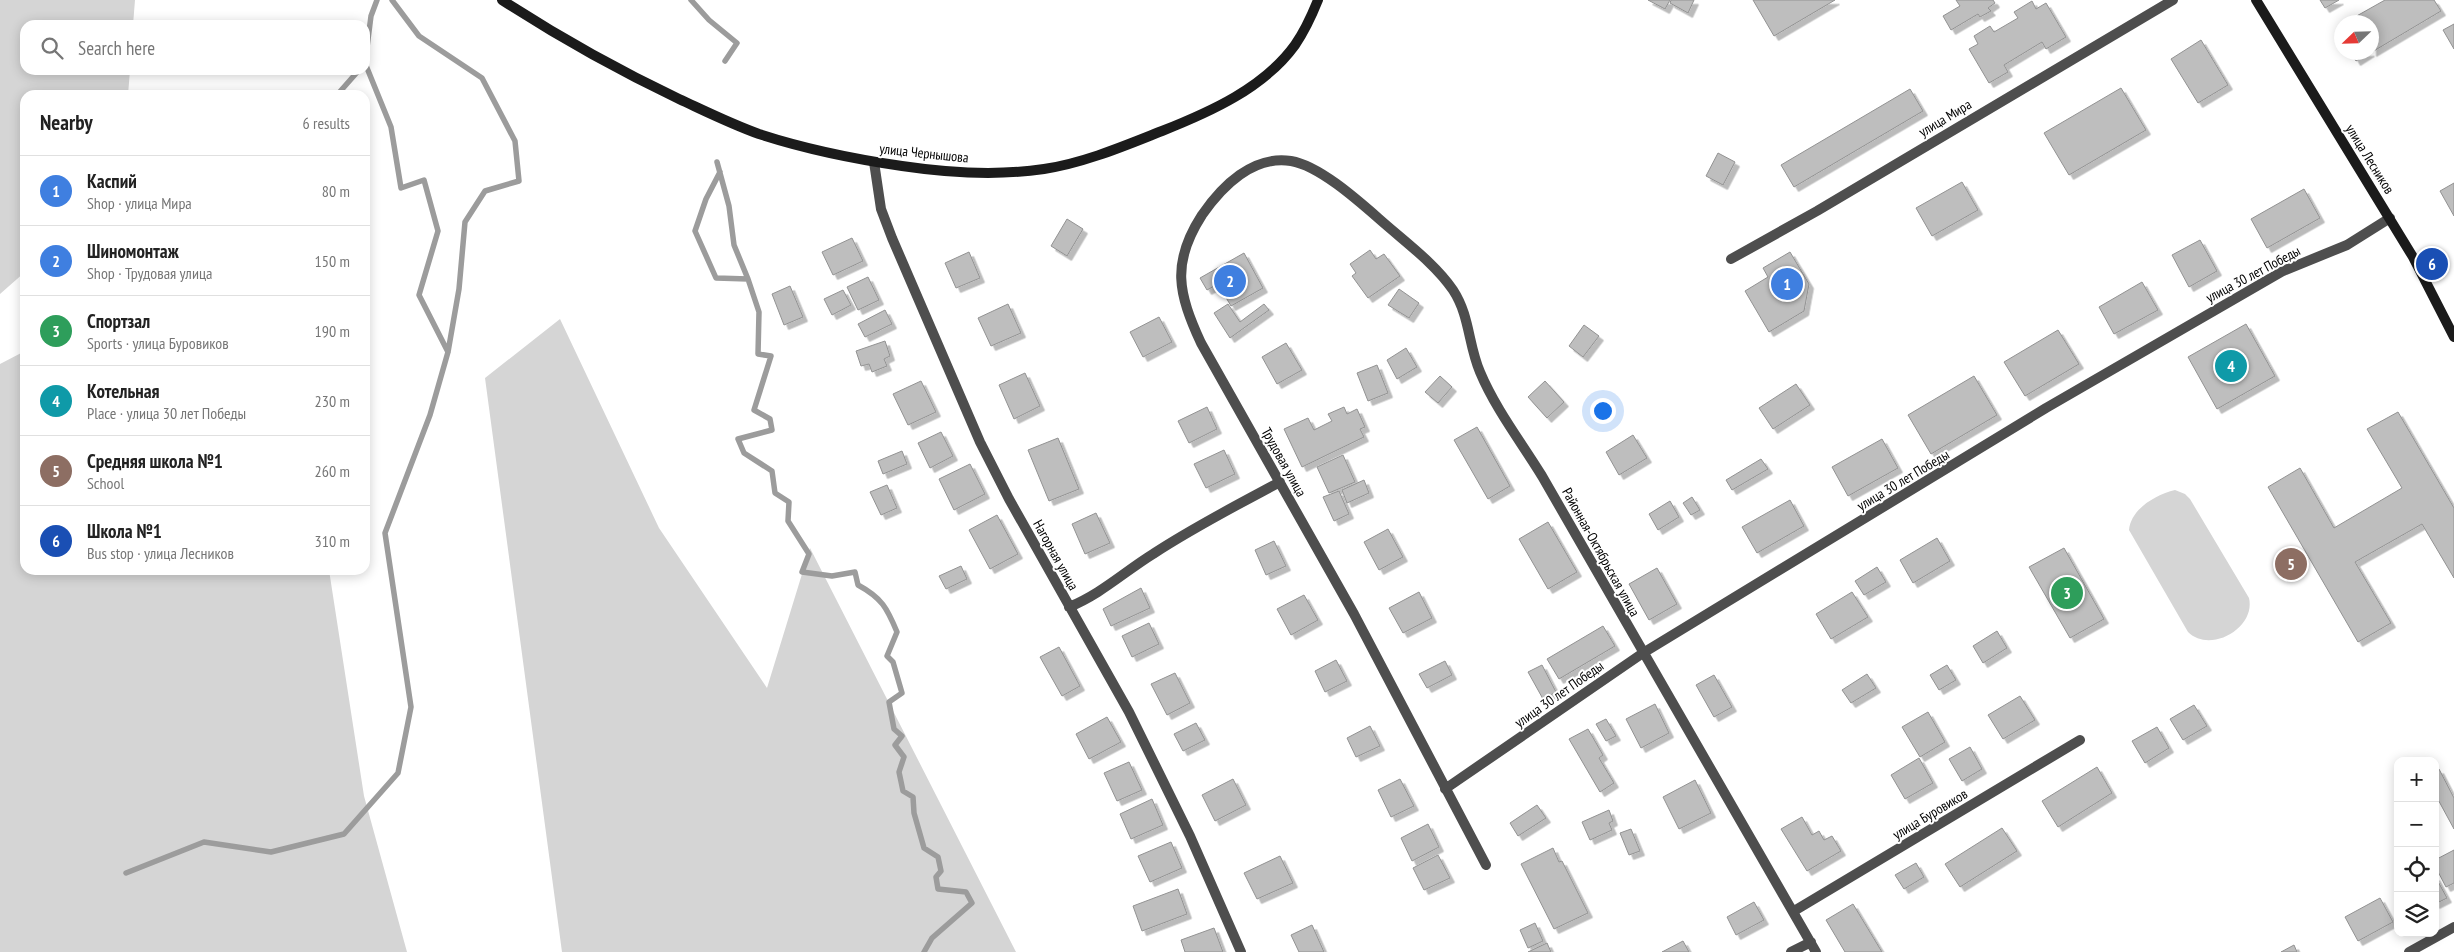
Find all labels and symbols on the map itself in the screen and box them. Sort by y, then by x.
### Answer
north arrow [2334,15,2379,60]
street label: улица Мира [1915,95,1975,141]
street label: улица Лесников [2342,121,2399,197]
street label: улица Чернышова [879,139,969,167]
street label: улица 30 лет Победы [2203,242,2303,306]
pin: 6 [2416,245,2448,283]
pin: 2 [1214,262,1246,300]
pin: 1 [1771,265,1803,303]
pin: 4 [2215,347,2247,385]
your location [1590,398,1616,424]
street label: Трудовая улица [1258,424,1310,500]
street label: улица 30 лет Победы [1854,445,1952,515]
street label: Районная-Октябрьская улица [1558,485,1644,619]
street label: Нагорная улица [1029,517,1083,593]
pin: 5 [2275,545,2307,583]
pin: 3 [2051,574,2083,612]
street label: улица 30 лет Победы [1511,657,1607,731]
street label: улица Буровиков [1889,784,1971,843]

